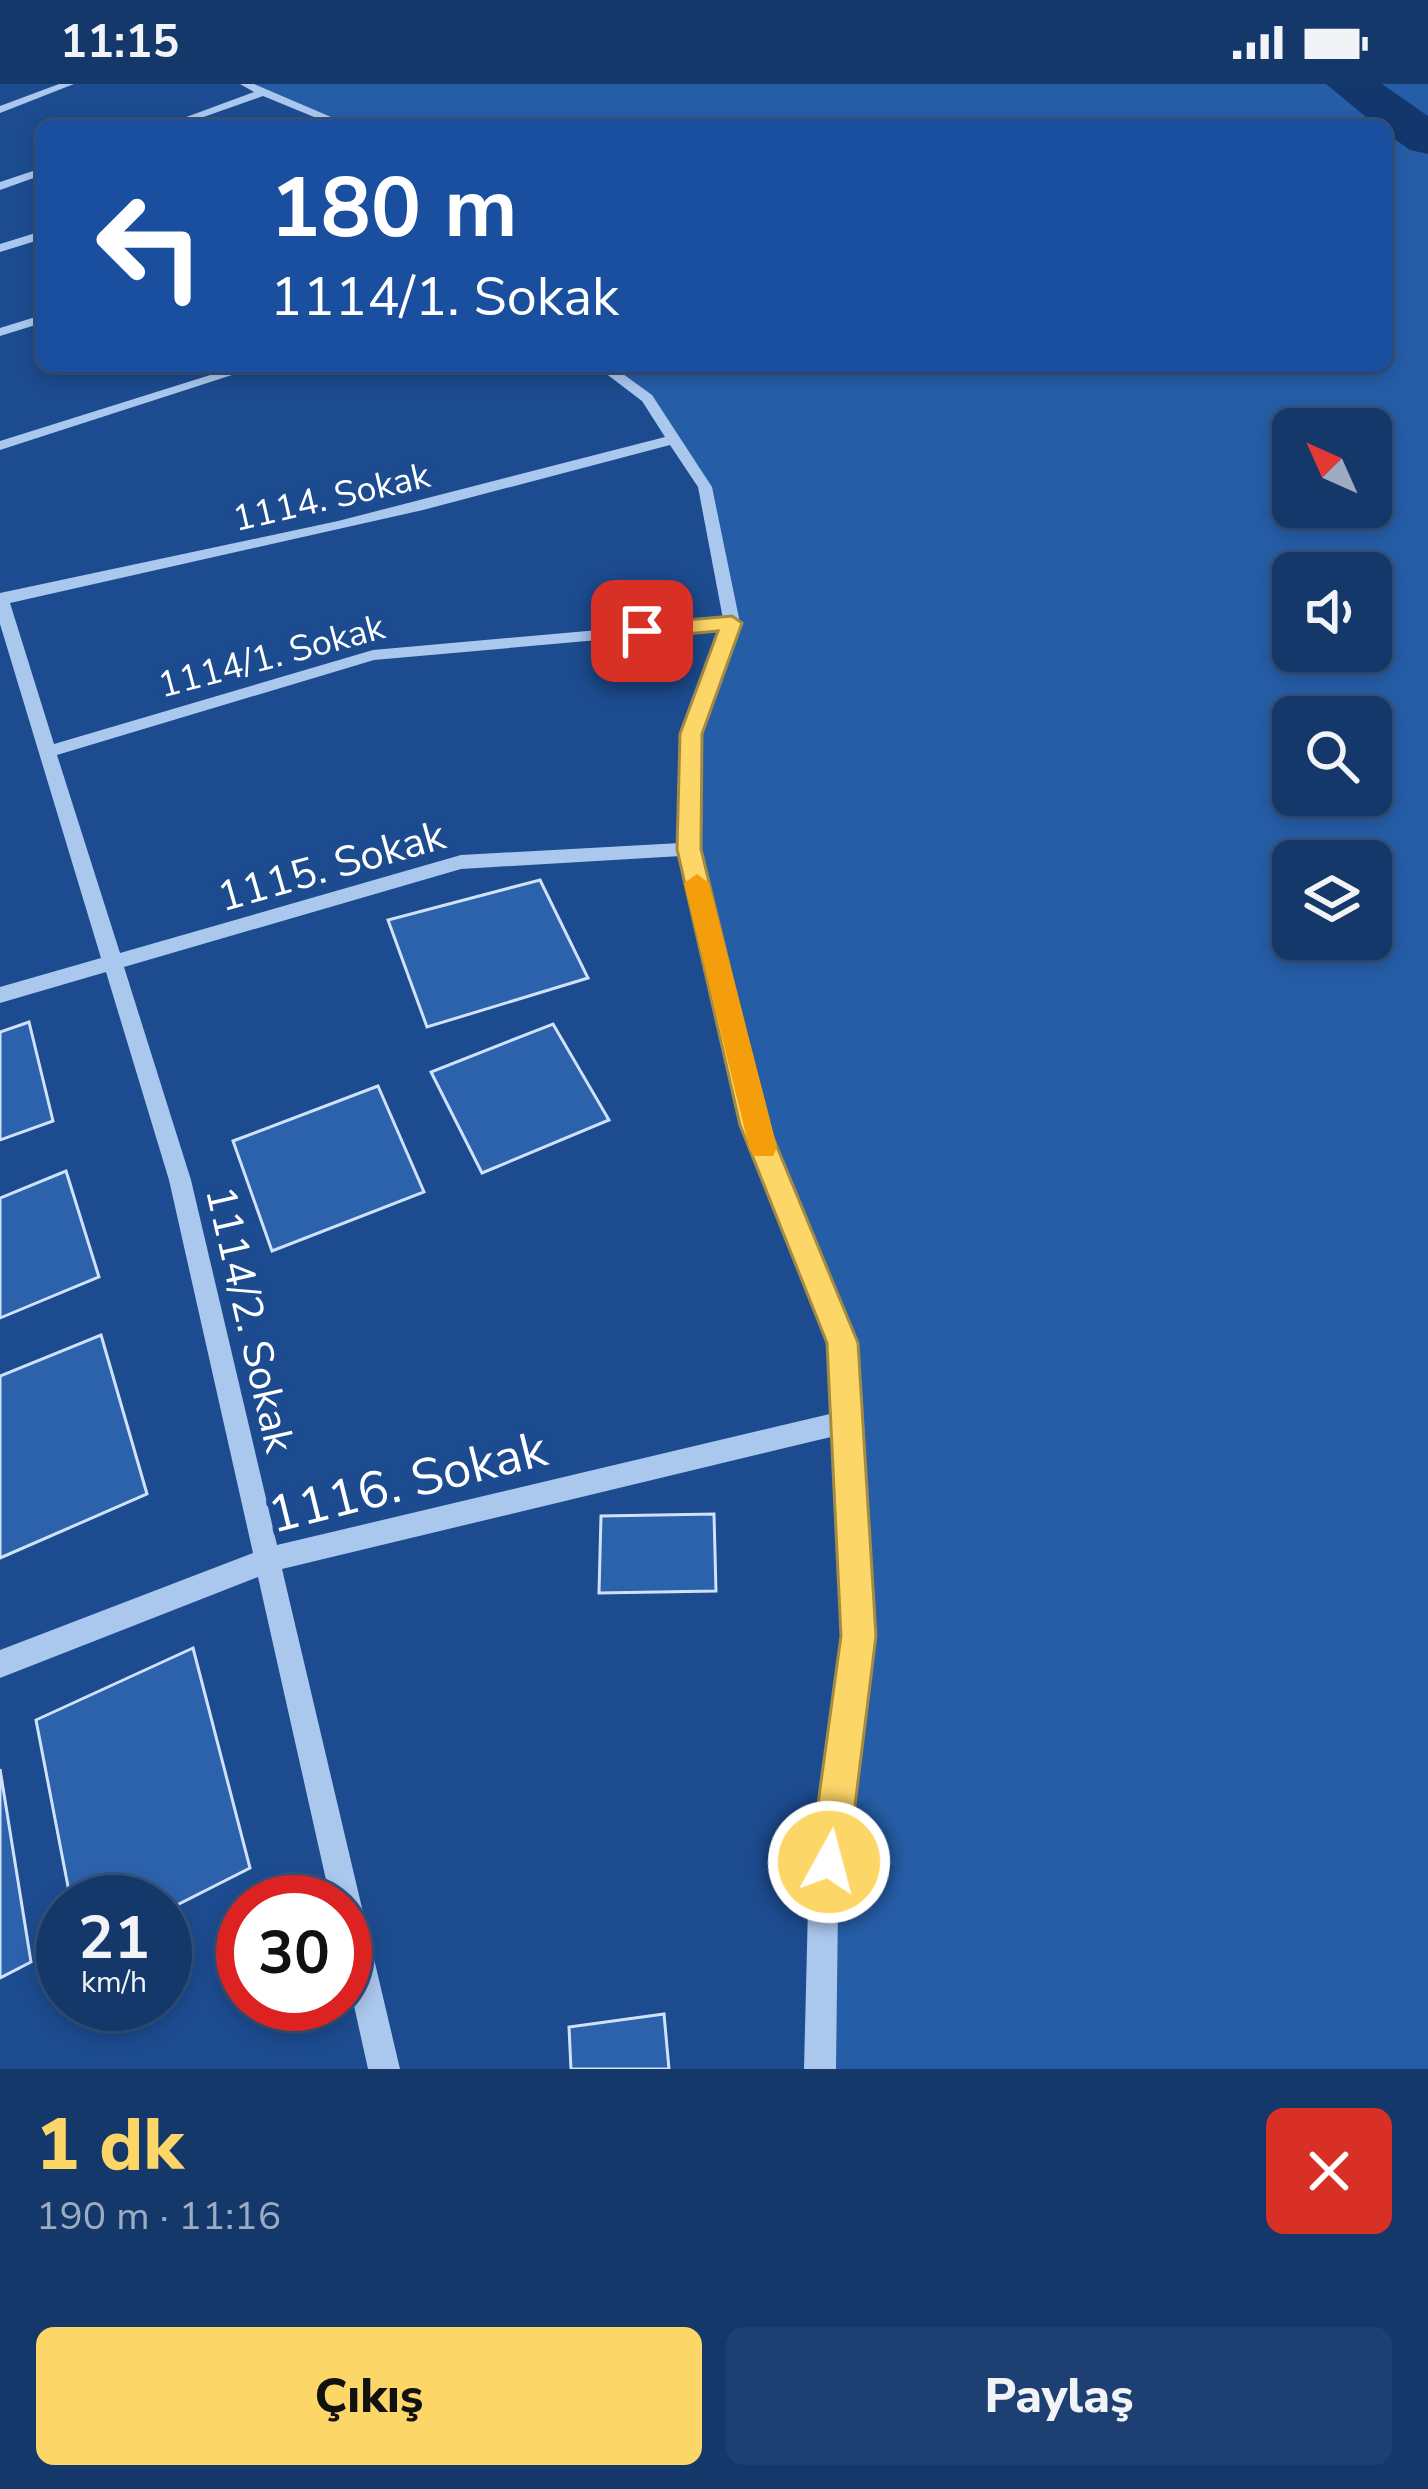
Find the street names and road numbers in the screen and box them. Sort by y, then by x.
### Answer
street label: 1114. Sokak [228,451,436,544]
street label: 1114/1. Sokak [153,602,391,710]
street label: 1115. Sokak [211,806,453,926]
street label: 1114/2. Sokak [191,1181,308,1459]
street label: 1116. Sokak [261,1413,554,1550]

